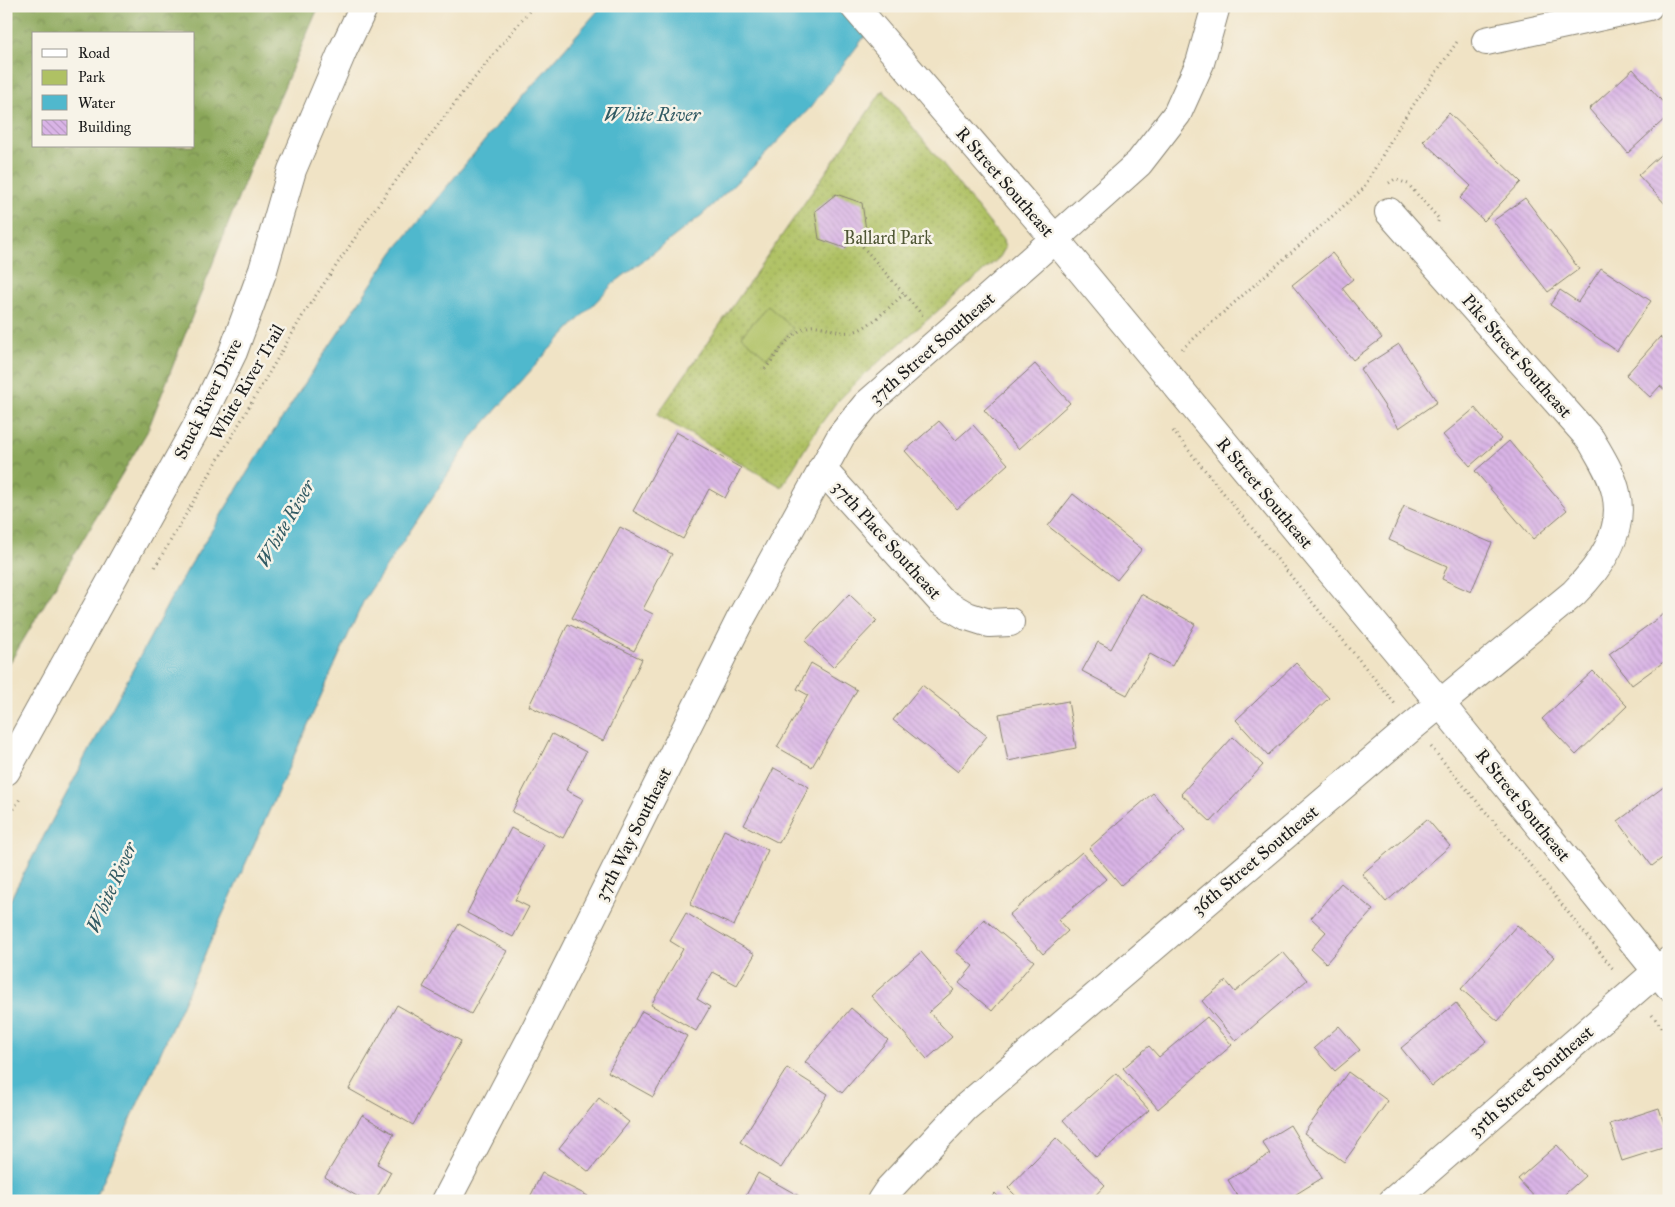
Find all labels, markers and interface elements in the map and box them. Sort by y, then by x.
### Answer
legend [32,32,195,148]
text: Road [78,44,110,62]
text: Park [78,68,105,86]
text: Water [78,94,115,112]
water label: White River [604,103,701,126]
text: Building [78,118,132,136]
street label: R Street Southeast [951,122,1059,242]
park label: Ballard Park [844,227,933,249]
street label: 37th Street Southeast [865,287,1000,409]
street label: Pike Street Southeast [1457,290,1577,423]
street label: White River Trail [205,320,289,444]
street label: Stuck River Drive [169,335,247,463]
street label: R Street Southeast [1212,433,1318,554]
water label: White River [251,475,320,571]
street label: 37th Place Southeast [828,476,947,604]
street label: R Street Southeast [1471,744,1576,866]
street label: 37th Way Southeast [590,763,676,904]
street label: 36th Street Southeast [1187,800,1323,919]
water label: White River [81,837,142,936]
street label: 35th Street Southeast [1464,1020,1598,1141]

